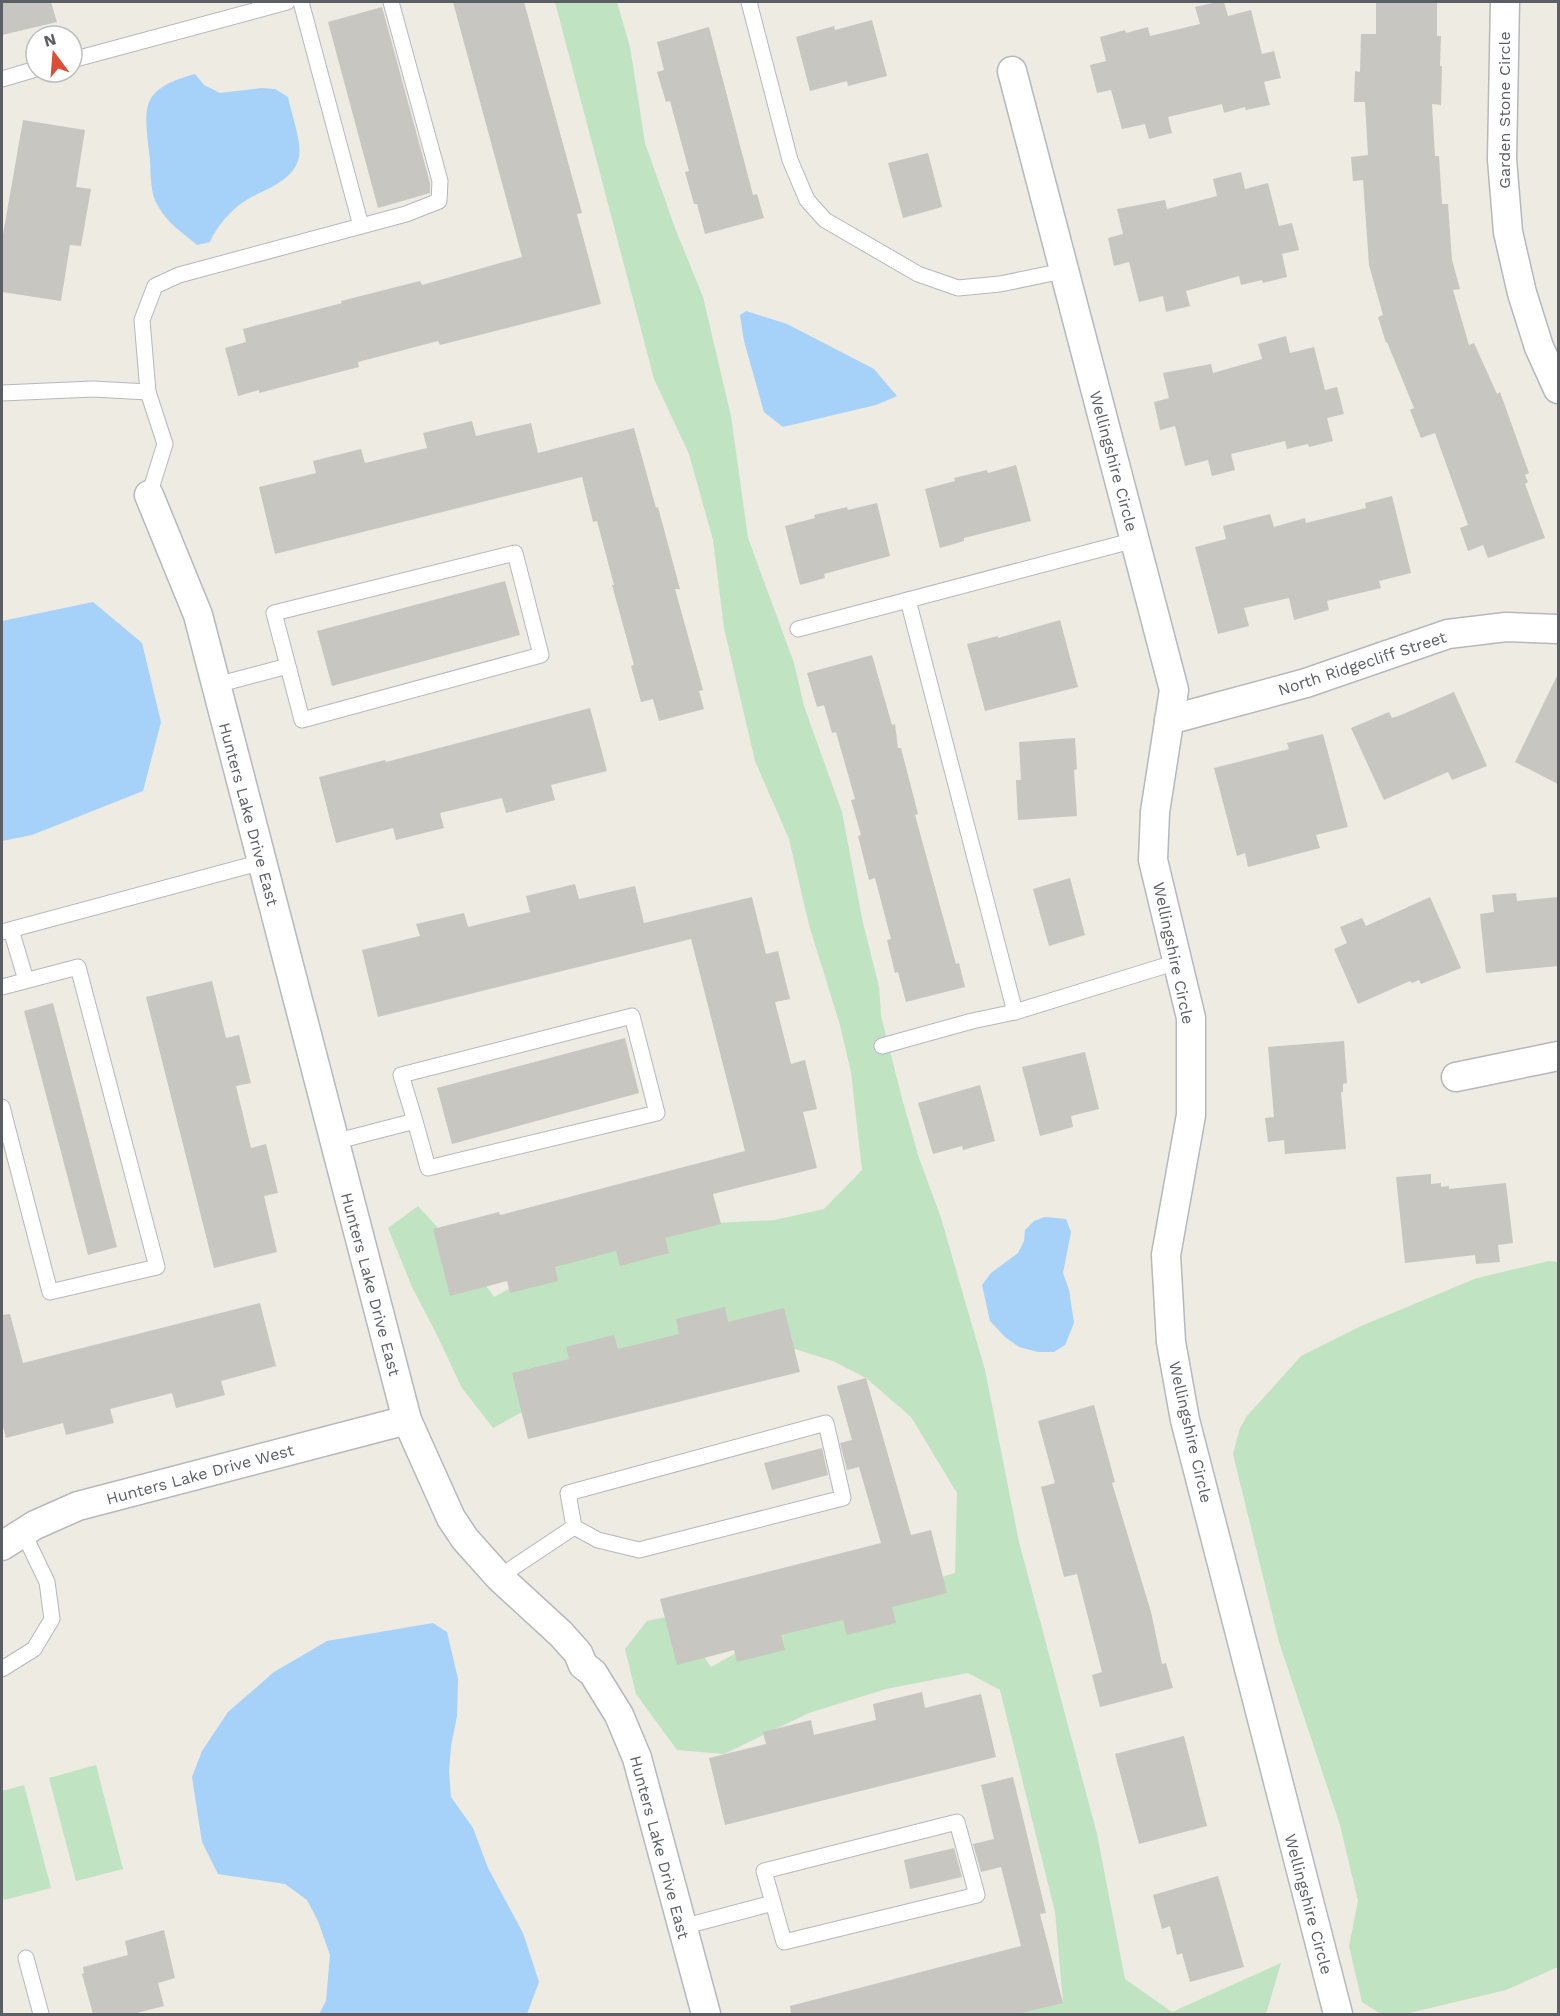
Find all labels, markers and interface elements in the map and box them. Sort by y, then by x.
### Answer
north arrow [24,24,84,84]
text: N [42,29,58,51]
street label: Garden Stone Circle [1495,31,1514,189]
street label: Wellingshire Circle [1086,389,1141,533]
street label: North Ridgecliff Street [1276,627,1449,700]
street label: Hunters Lake Drive East [215,720,282,908]
street label: Wellingshire Circle [1149,880,1198,1026]
street label: Hunters Lake Drive East [337,1190,404,1378]
street label: Wellingshire Circle [1165,1359,1216,1505]
street label: Hunters Lake Drive West [104,1440,296,1509]
street label: Hunters Lake Drive East [626,1753,693,1941]
street label: Wellingshire Circle [1281,1832,1336,1976]

